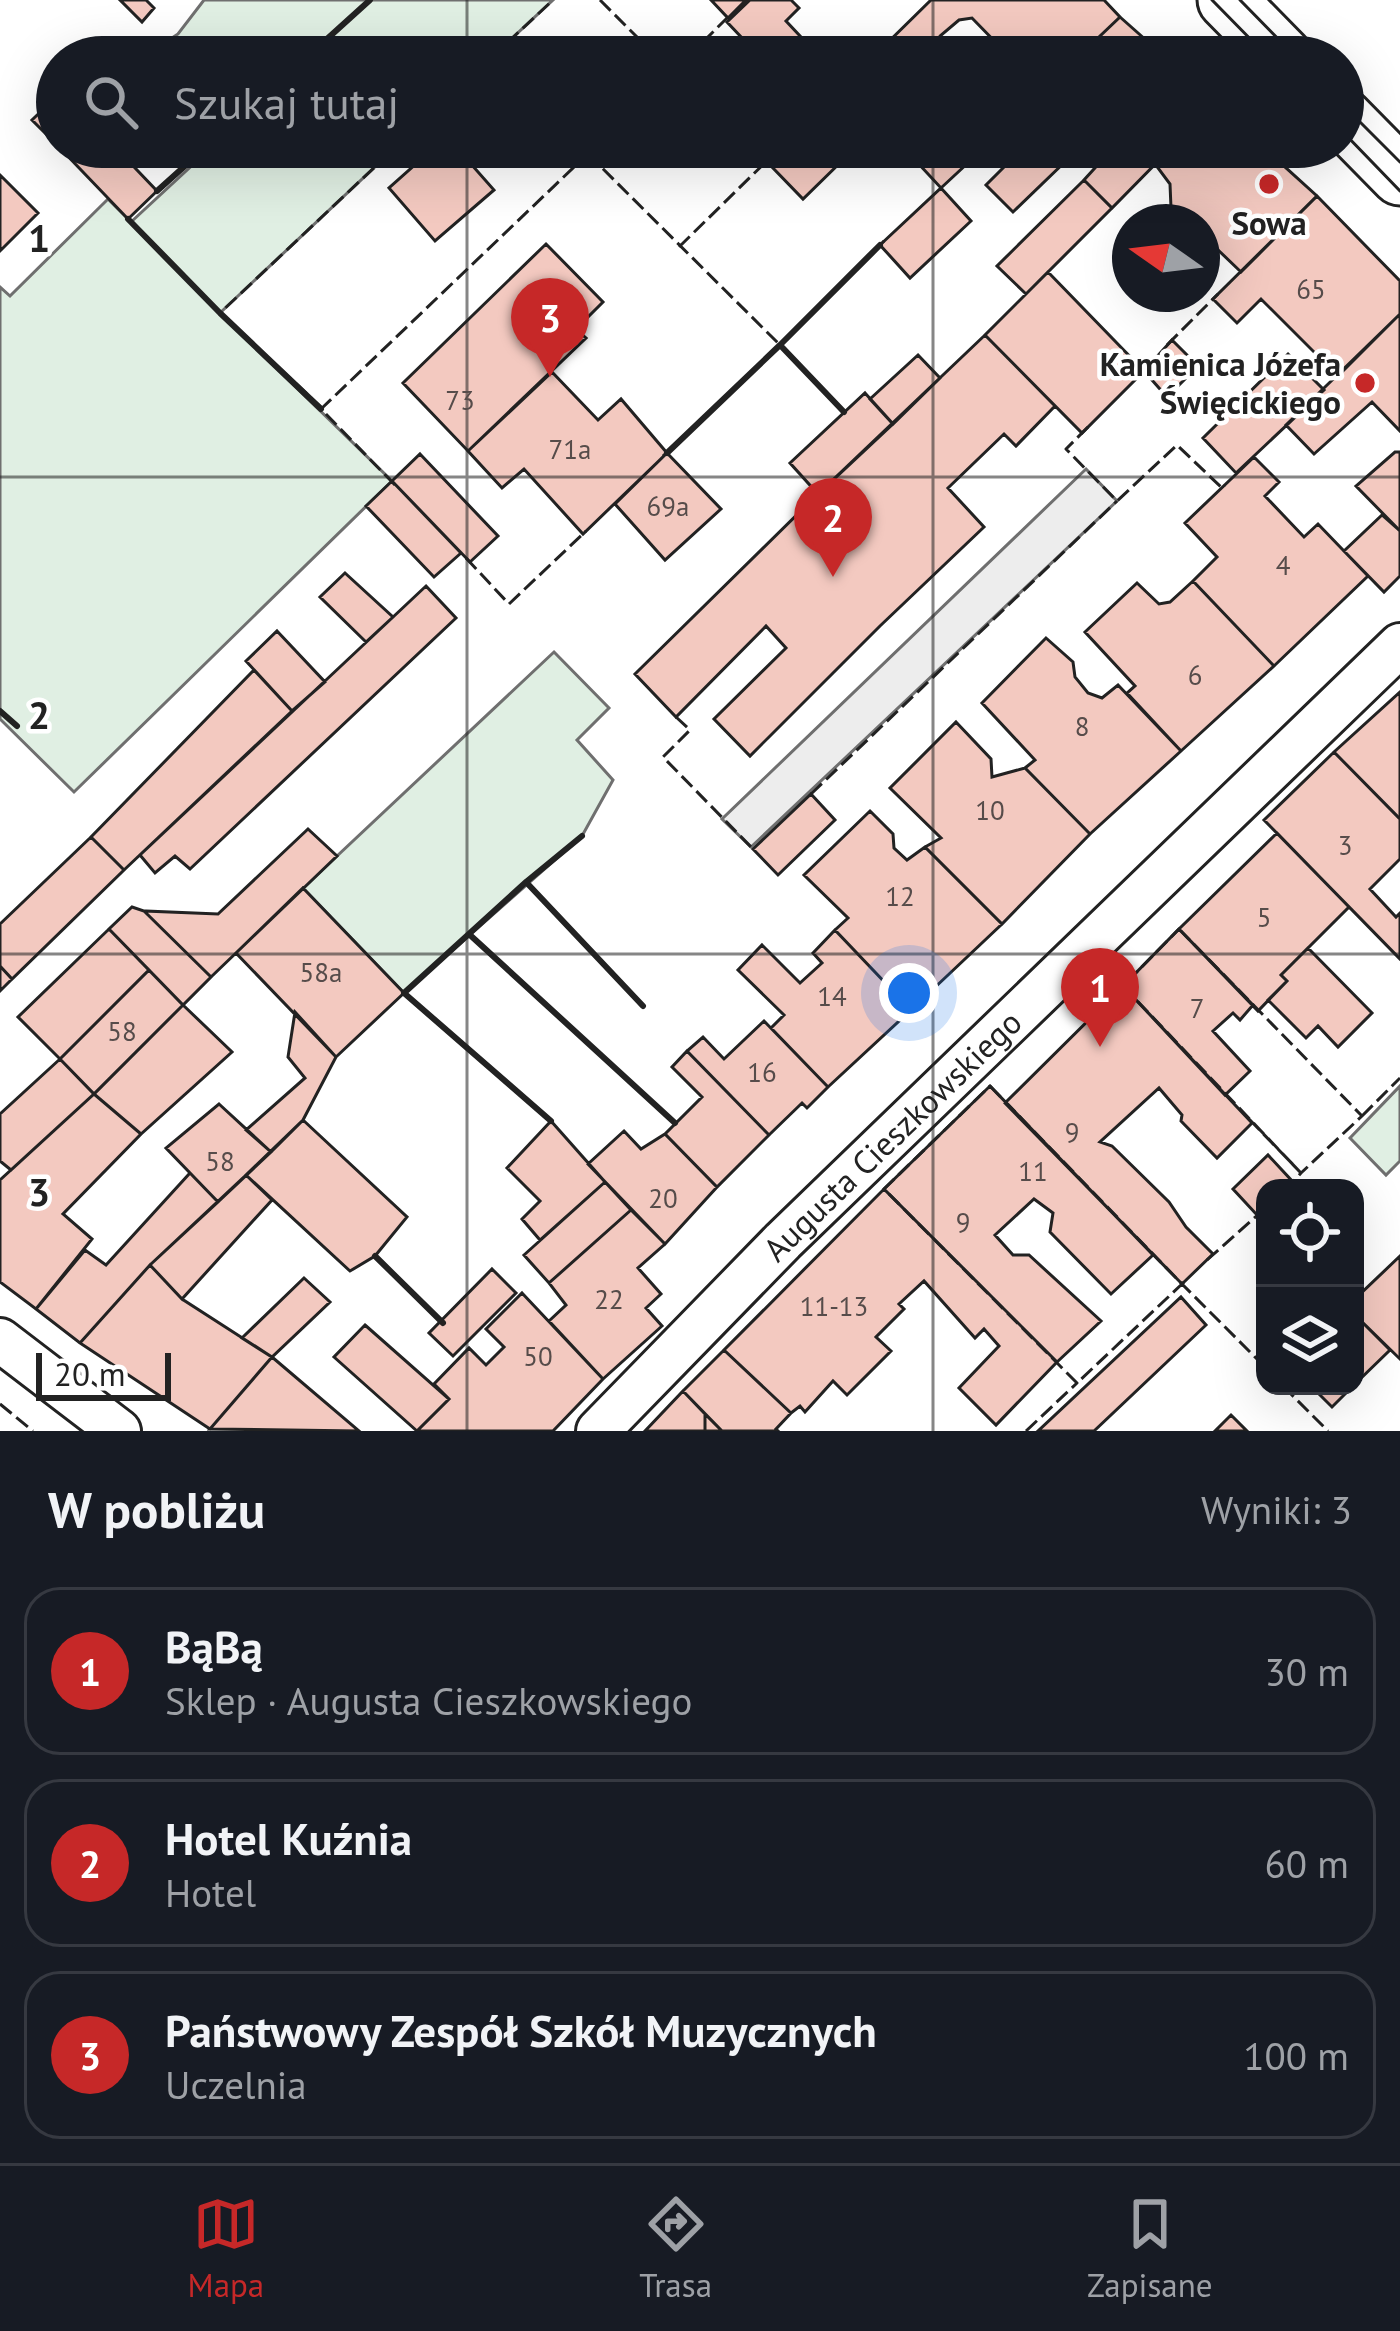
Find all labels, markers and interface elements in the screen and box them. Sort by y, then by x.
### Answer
search box [36,36,1364,168]
icon: search [78,69,144,135]
text: Szukaj tutaj [174,73,399,131]
marker: Sowa [1256,171,1282,197]
place label: Sowa [1231,201,1307,244]
north arrow [1112,204,1220,312]
text: 1 [28,212,50,263]
house number: 65 [1296,272,1326,306]
pin: 3 [511,278,589,377]
place label: Kamienica Józefa Święcickiego [1100,342,1341,423]
marker: Kamienica Józefa Święcickiego [1352,370,1378,396]
house number: 73 [445,383,475,417]
house number: 71a [549,432,591,466]
pin: 2 [794,478,872,577]
house number: 69a [647,489,689,523]
house number: 4 [1276,548,1291,582]
house number: 6 [1188,658,1202,692]
text: 2 [28,689,50,740]
house number: 8 [1075,709,1089,743]
house number: 10 [975,793,1005,827]
house number: 3 [1338,828,1352,862]
house number: 12 [885,879,915,913]
house number: 5 [1257,900,1271,934]
pin: 1 [1061,948,1139,1047]
house number: 58a [300,955,342,989]
your location [879,963,939,1023]
house number: 14 [817,979,847,1013]
house number: 7 [1190,991,1204,1025]
street label: Augusta Cieszkowskiego [753,1000,1030,1270]
house number: 58 [107,1014,137,1048]
house number: 16 [747,1055,777,1089]
house number: 9 [1065,1115,1079,1149]
house number: 58 [205,1144,235,1178]
house number: 11 [1018,1154,1048,1188]
text: 3 [28,1166,50,1217]
map controls [1256,1179,1364,1395]
button: locate [1256,1179,1364,1287]
house number: 20 [648,1181,678,1215]
house number: 9 [956,1205,970,1239]
house number: 22 [594,1282,624,1316]
button: layers [1256,1287,1364,1395]
house number: 11-13 [800,1289,868,1323]
house number: 50 [523,1339,553,1373]
scale bar [36,1347,171,1400]
text: 20 m [54,1352,126,1395]
text: W pobliżu [48,1476,265,1542]
text: Wyniki: 3 [1201,1484,1352,1535]
text: BąBą [165,1617,263,1675]
text: 1 [79,1646,101,1697]
text: 30 m [1264,1646,1349,1697]
text: Sklep · Augusta Cieszkowskiego [165,1675,692,1726]
text: Hotel Kuźnia [165,1809,412,1867]
text: 2 [79,1838,101,1889]
text: 60 m [1264,1838,1349,1889]
text: Hotel [165,1867,256,1918]
text: Państwowy Zespół Szkół Muzycznych [165,2001,877,2059]
text: 3 [79,2030,101,2081]
text: 100 m [1243,2030,1349,2081]
text: Uczelnia [165,2059,307,2110]
tab: Mapa [188,2191,264,2306]
tab: Trasa [639,2191,712,2306]
tab: Zapisane [1087,2191,1212,2306]

